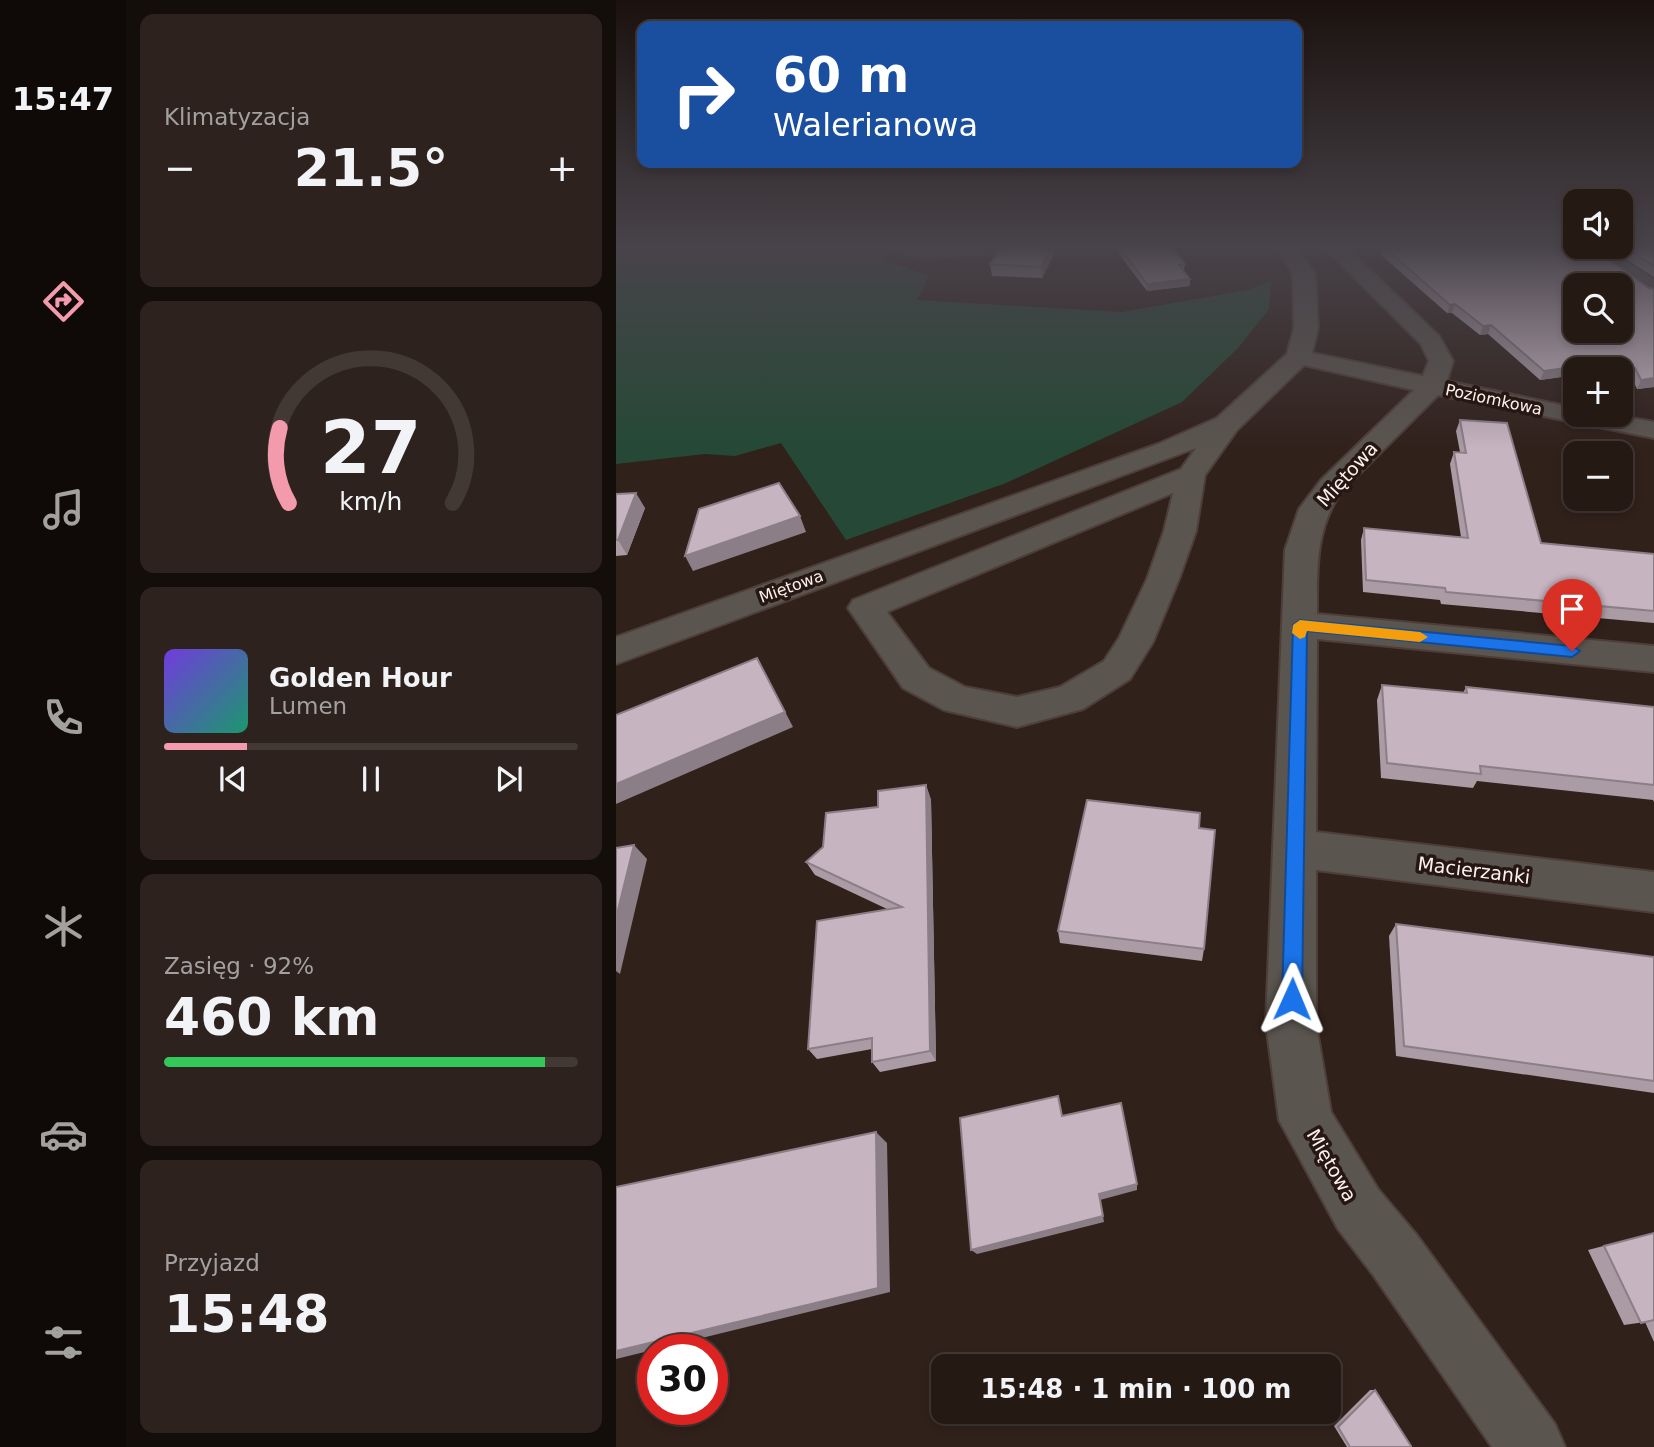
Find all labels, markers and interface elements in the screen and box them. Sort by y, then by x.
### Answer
text: 60 m [773,47,909,104]
icon: right [658,49,749,140]
text: 15:47 [12,80,114,118]
text: Klimatyzacja [164,104,310,130]
text: Walerianowa [773,106,978,144]
text: 21.5° [294,138,448,198]
text: − [164,146,196,190]
text: + [546,146,578,190]
map controls [1563,189,1633,511]
button: sound [1563,189,1633,259]
button: search [1563,273,1633,343]
icon: directions [39,277,88,326]
button: + [1563,357,1633,427]
street label: Poziomkowa [1444,380,1544,419]
text: 27 [320,405,422,490]
street label: Miętowa [1312,437,1382,511]
button: − [1563,441,1633,511]
icon: music [39,485,88,534]
text: km/h [339,487,403,516]
street label: Miętowa [756,566,826,607]
pin [1542,579,1602,651]
icon: arrive [1553,590,1591,628]
text: Golden Hour [269,663,452,693]
icon: phone [39,693,88,742]
text: Lumen [269,693,347,719]
icon: previous [214,760,252,798]
icon: pause [352,760,390,798]
icon: next [490,760,528,798]
street label: Macierzanki [1416,852,1532,888]
icon: climate [39,902,88,951]
text: Zasięg · 92% [164,953,314,979]
position arrow [1255,962,1329,1036]
text: 460 km [164,987,379,1047]
icon: car [39,1110,88,1159]
street label: Miętowa [1303,1125,1361,1205]
text: Przyjazd [164,1250,260,1276]
text: 15:48 [164,1284,330,1344]
icon: filters [39,1318,88,1367]
speed limit sign: 30 [637,1334,728,1425]
text: 15:48 · 1 min · 100 m [981,1374,1291,1404]

